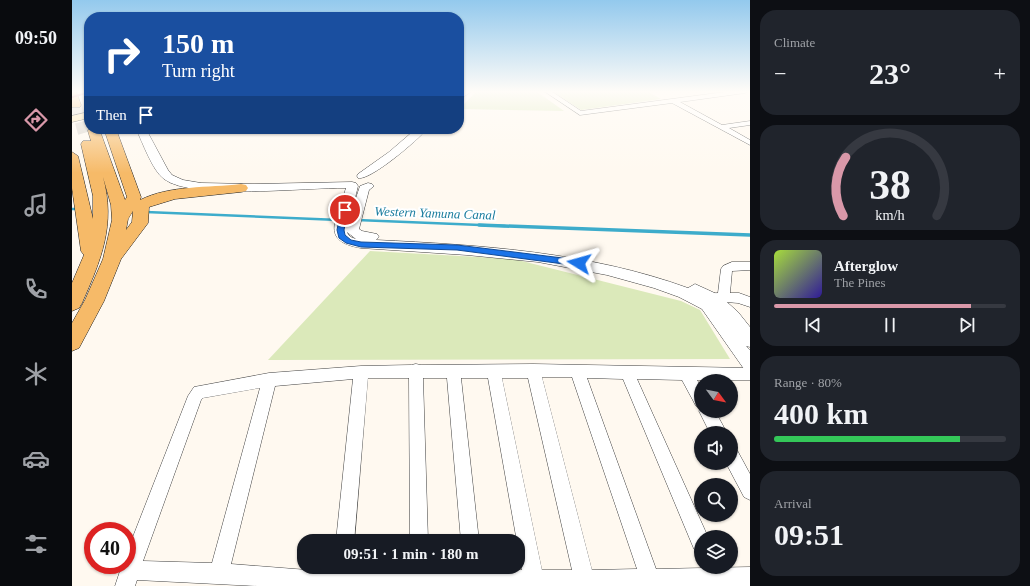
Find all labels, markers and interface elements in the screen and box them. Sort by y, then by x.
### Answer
text: 09:50 [15,28,57,48]
icon: right [96,28,148,80]
text: 150 m [162,28,234,59]
text: Climate [774,35,815,50]
text: 23° [869,57,911,90]
text: Turn right [162,61,235,81]
text: − [774,61,786,86]
text: + [994,61,1006,86]
icon: arrive [135,104,157,126]
icon: directions [22,106,50,134]
text: Then [96,107,127,123]
text: 38 [869,162,911,208]
icon: music [22,191,50,219]
pin [328,193,362,227]
icon: arrive [334,199,356,221]
water label: Western Yamuna Canal [374,203,496,223]
text: km/h [875,206,905,222]
position arrow [558,242,600,284]
text: Afterglow [834,258,898,274]
icon: phone [22,275,50,303]
text: The Pines [834,275,886,290]
icon: previous [802,314,824,336]
icon: pause [879,314,901,336]
icon: next [956,314,978,336]
icon: climate [22,360,50,388]
north arrow [694,374,738,418]
map controls [694,374,738,574]
text: Range · 80% [774,375,842,390]
text: 400 km [774,397,868,430]
button: sound [694,426,738,470]
icon: car [22,445,50,473]
button: search [694,478,738,522]
text: Arrival [774,496,812,511]
text: 09:51 [774,518,844,551]
speed limit sign: 40 [84,522,136,574]
icon: filters [22,530,50,558]
button: layers [694,530,738,574]
text: 09:51 · 1 min · 180 m [344,546,479,562]

